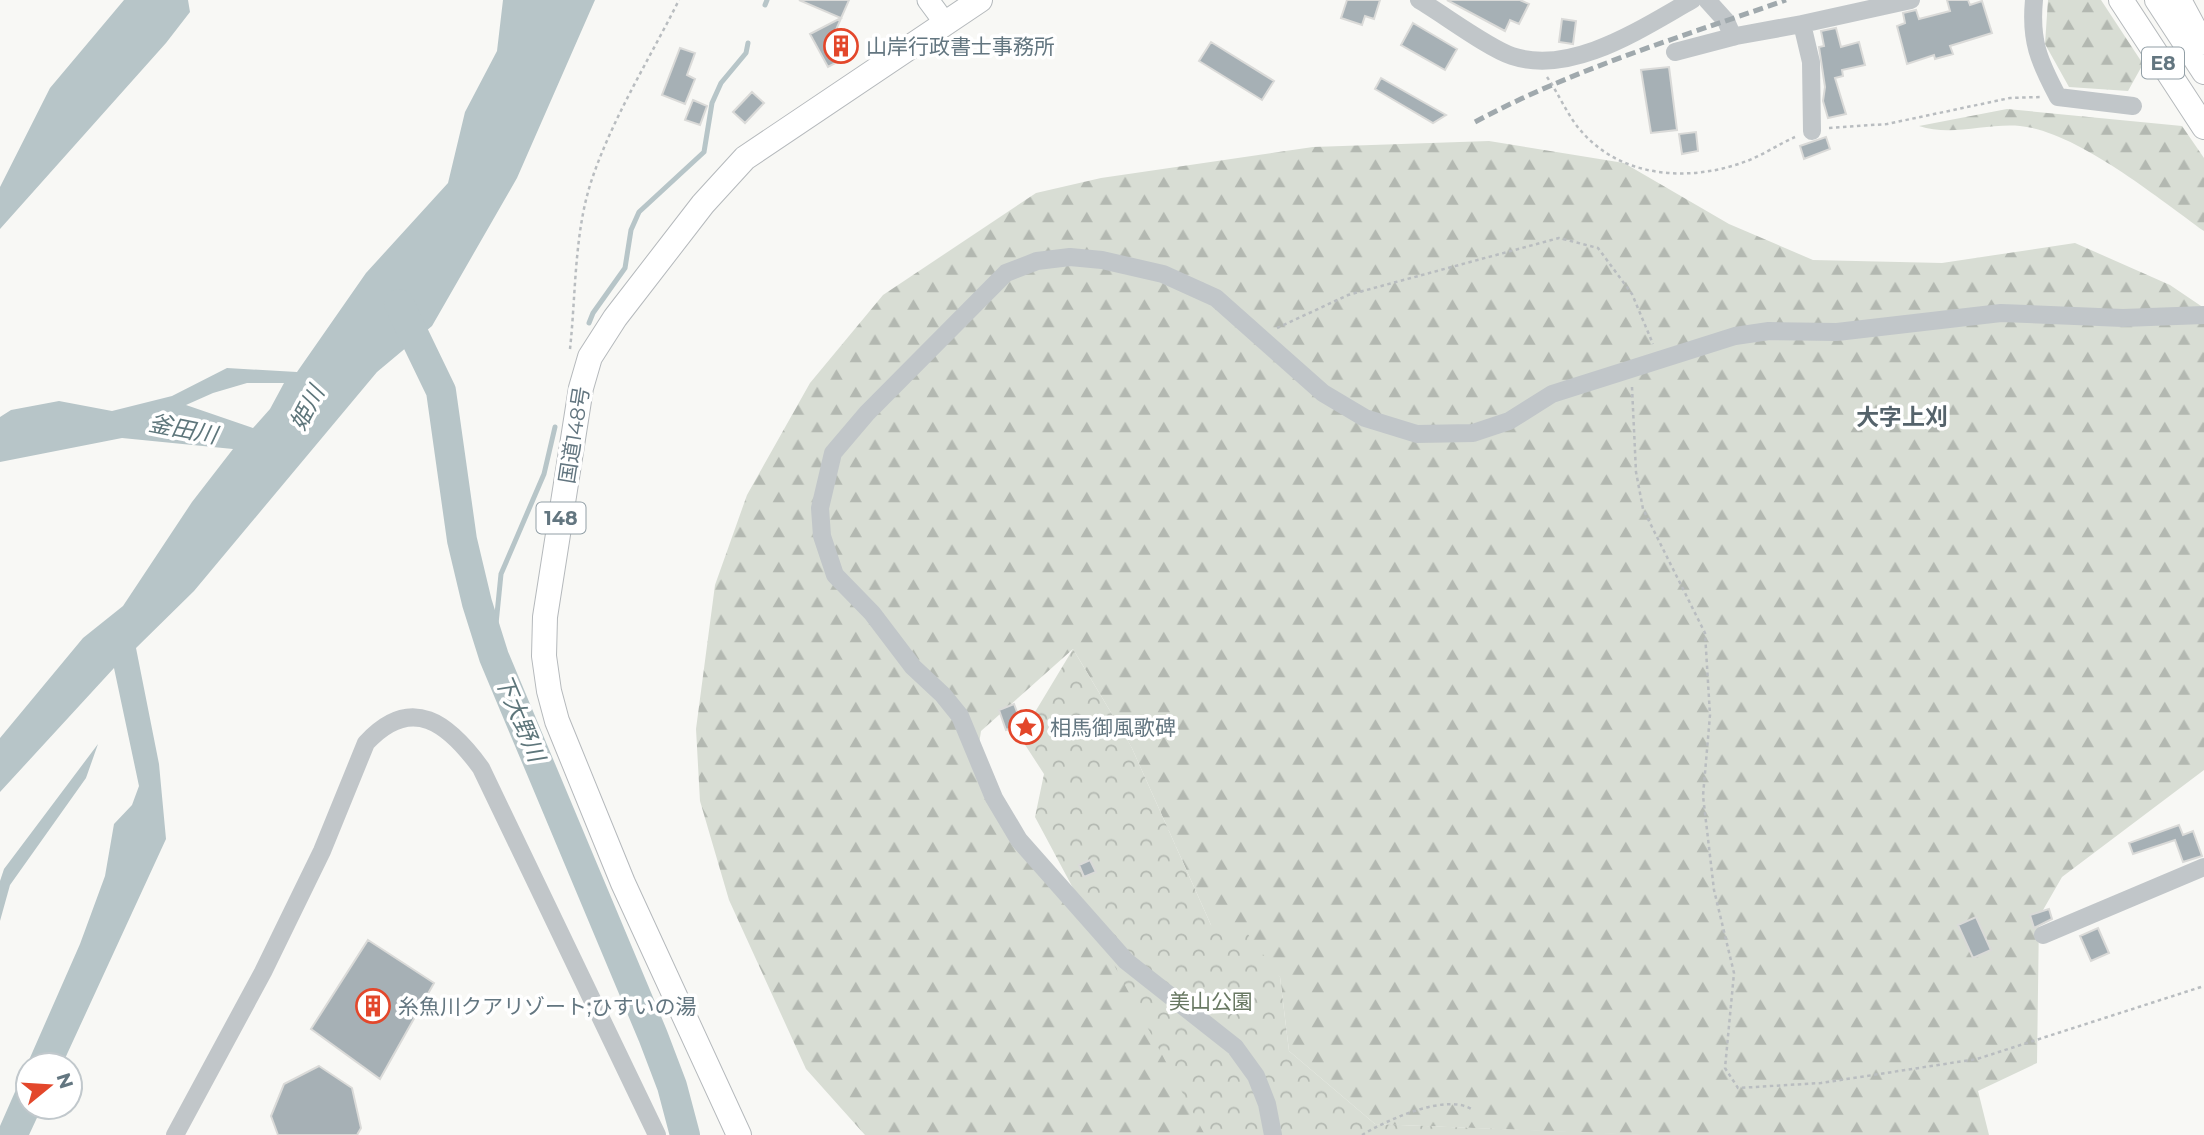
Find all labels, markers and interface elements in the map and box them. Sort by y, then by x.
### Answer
building icon: 山岸行政書士事務所 [822,27,860,65]
place label: 山岸行政書士事務所 [866,34,1055,59]
road number: E8 [2142,48,2184,78]
water label: 姫川 [284,378,332,435]
street label: 国道148号 [554,385,594,485]
district label: 大字上刈 [1856,403,1948,431]
water label: 釜田川 [146,409,222,450]
road number: 148 [536,503,586,534]
water label: 下大野川 [489,670,552,769]
place icon: 相馬御風歌碑 [1007,708,1045,746]
place label: 相馬御風歌碑 [1050,715,1176,740]
building icon: 糸魚川クアリゾート;ひすいの湯 [354,987,392,1025]
park label: 美山公園 [1169,989,1253,1014]
place label: 糸魚川クアリゾート;ひすいの湯 [398,994,696,1019]
north arrow [14,1051,84,1121]
text: N [51,1070,78,1092]

